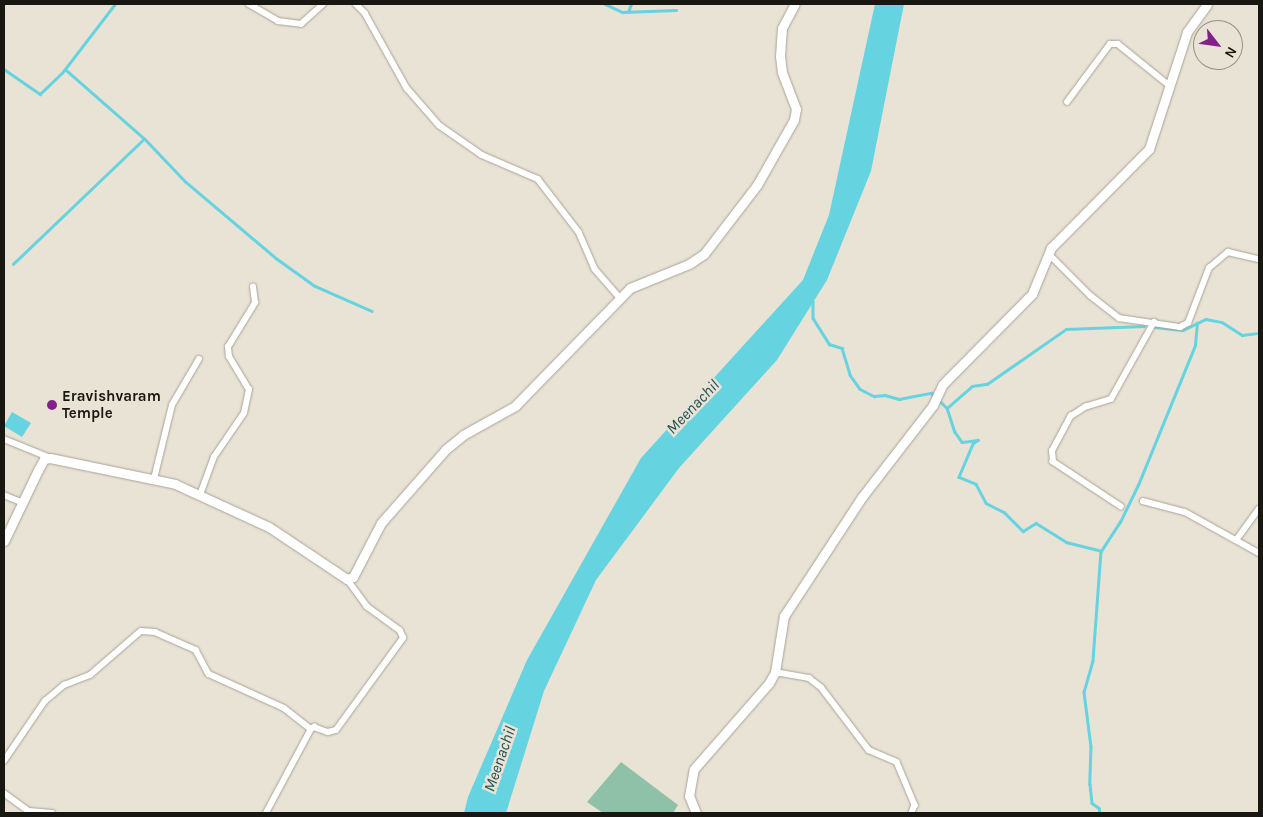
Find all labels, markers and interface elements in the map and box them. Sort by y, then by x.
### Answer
north arrow [1193,20,1243,70]
text: N [1221,44,1240,61]
water label: Meenachil [662,376,724,438]
place label: Eravishvaram Temple [62,387,161,422]
marker: Eravishvaram Temple [46,399,58,411]
water label: Meenachil [480,724,520,794]

